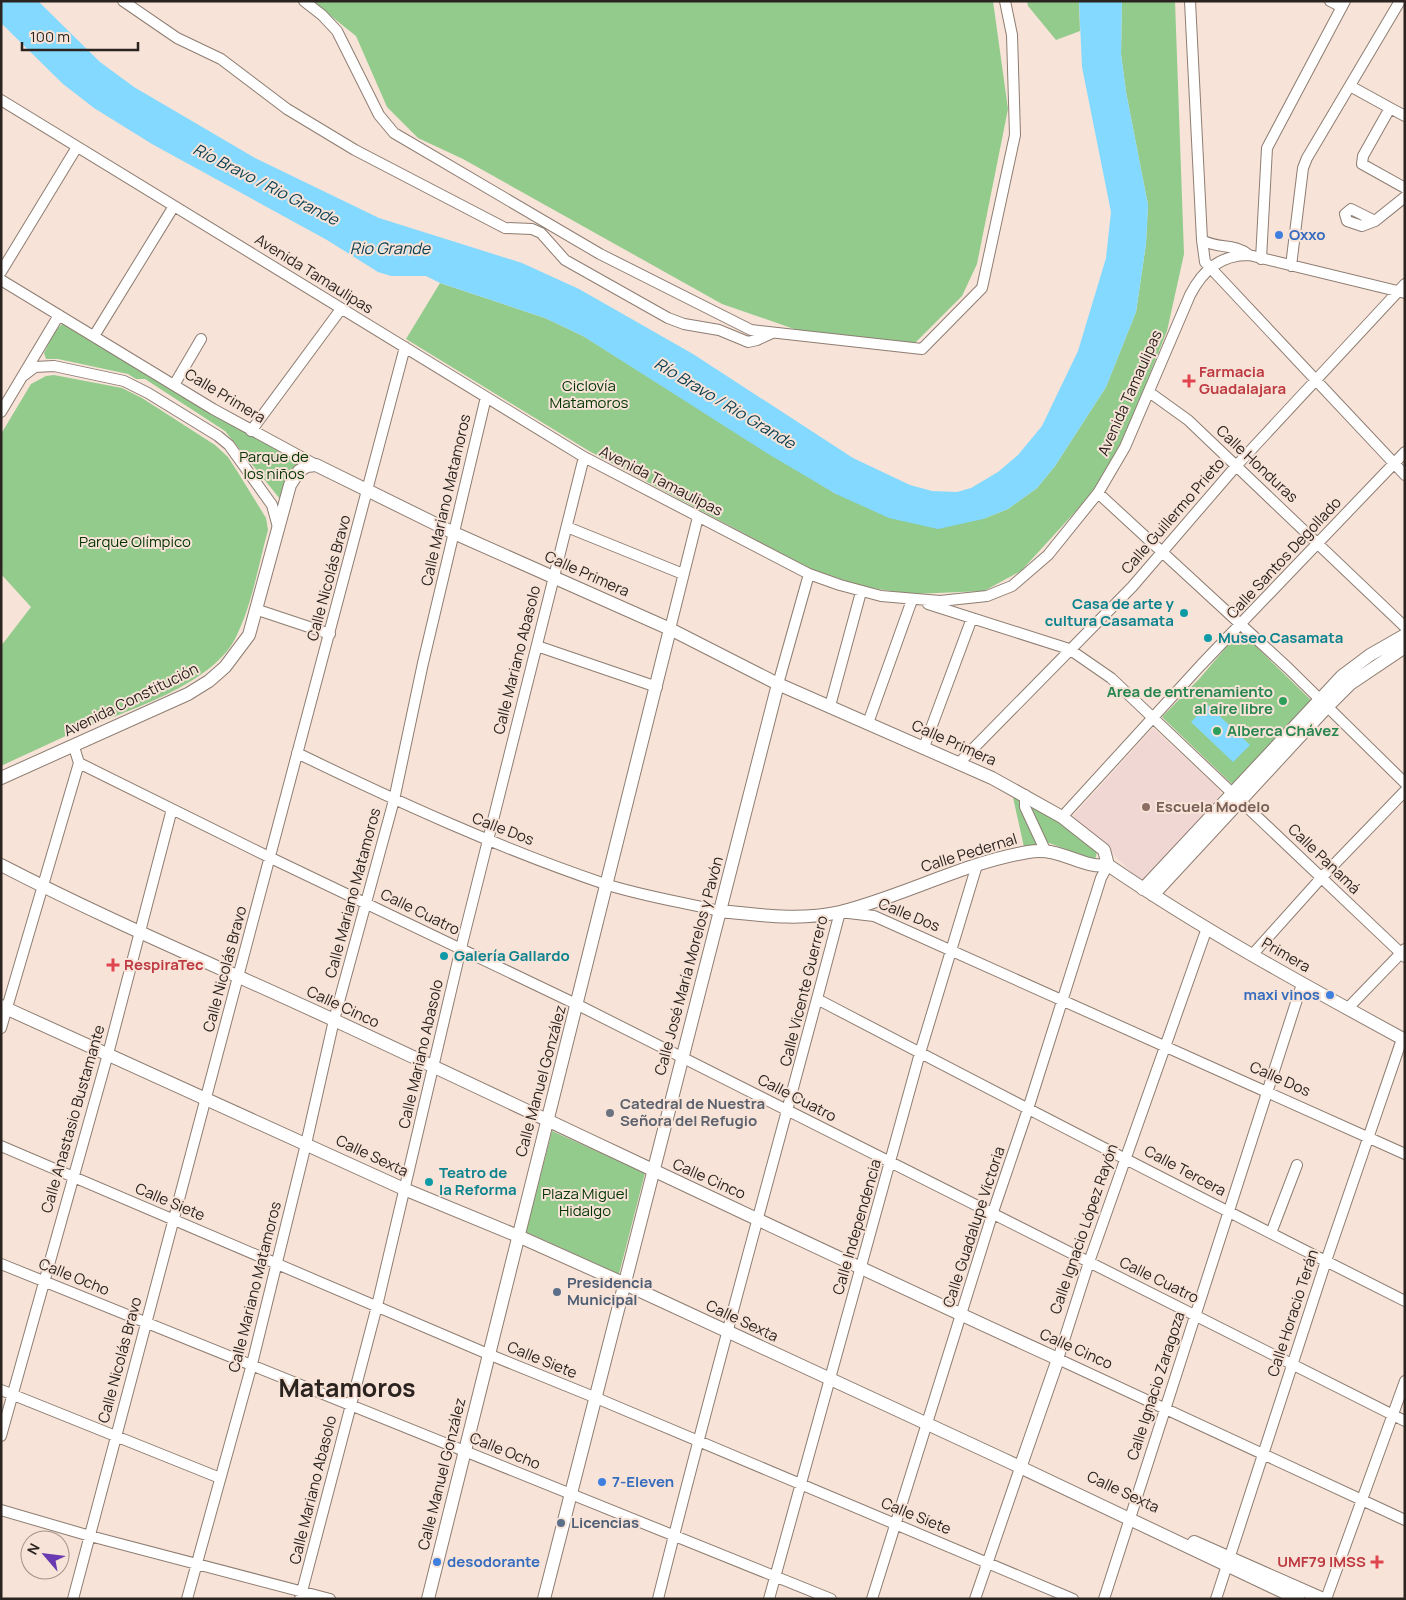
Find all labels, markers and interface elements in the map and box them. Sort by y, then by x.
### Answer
scale bar [22,20,139,52]
text: 100 m [30,26,70,47]
water label: Río Bravo / Rio Grande [189,138,344,231]
place label: Oxxo [1289,224,1326,245]
street label: Avenida Tamaulipas [251,229,377,318]
marker: Oxxo [1273,229,1285,241]
water label: Rio Grande [350,237,432,259]
street label: Avenida Tamaulipas [1092,326,1167,459]
water label: Río Bravo / Rio Grande [651,352,801,455]
place label: Farmacia Guadalajara [1199,361,1286,399]
street label: Calle Primera [181,363,270,428]
park label: Ciclovía Matamoros [550,375,628,413]
marker: Farmacia Guadalajara [1183,375,1195,387]
street label: Calle Mariano Matamoros [416,412,476,588]
street label: Calle Honduras [1212,420,1303,507]
street label: Avenida Tamaulipas [596,440,727,521]
park label: Parque de los niños [239,446,309,484]
street label: Calle Guillermo Prieto [1116,453,1229,578]
street label: Calle Santos Degollado [1222,492,1346,623]
street label: Calle Nicolás Bravo [302,512,355,643]
park label: Parque Olímpico [79,531,191,552]
street label: Calle Primera [542,546,633,602]
street label: Calle Mariano Abasolo [488,583,545,736]
place label: Casa de arte y cultura Casamata [1045,593,1175,631]
marker: Casa de arte y cultura Casamata [1178,607,1190,619]
place label: Museo Casamata [1218,627,1343,648]
marker: Museo Casamata [1202,632,1214,644]
street label: Avenida Constitución [60,658,202,741]
place label: Area de entrenamiento al aire libre [1107,681,1273,719]
marker: Area de entrenamiento al aire libre [1277,695,1289,707]
street label: Calle Primera [909,715,1000,771]
place label: Alberca Chávez [1227,720,1339,741]
marker: Alberca Chávez [1211,725,1223,737]
place label: Escuela Modelo [1156,796,1270,817]
marker: Escuela Modelo [1140,801,1152,813]
street label: Calle Mariano Matamoros [320,805,385,980]
street label: Calle Dos [469,807,537,850]
street label: Calle Panamá [1284,819,1365,899]
street label: Calle Pedernal [918,828,1019,877]
street label: Calle José María Morelos y Pavón [649,854,728,1078]
street label: Calle Cuatro [377,883,464,940]
street label: Calle Dos [875,893,943,936]
street label: Calle Nicolás Bravo [198,903,251,1034]
street label: Calle Vicente Guerrero [775,913,832,1069]
street label: Primera [1258,932,1314,977]
place label: Galería Gallardo [454,945,570,966]
marker: Galería Gallardo [438,950,450,962]
place label: RespiraTec [124,954,204,975]
marker: RespiraTec [106,958,120,972]
street label: Calle Mariano Abasolo [393,977,448,1131]
street label: Calle Cinco [303,981,383,1033]
place label: maxi vinos [1243,984,1320,1005]
marker: maxi vinos [1324,989,1336,1001]
street label: Calle Manuel González [510,1003,571,1159]
street label: Calle Anastasio Bustamante [36,1022,110,1215]
street label: Calle Dos [1246,1056,1314,1101]
street label: Calle Cuatro [754,1069,840,1126]
place label: Catedral de Nuestra Señora del Refugio [620,1093,765,1131]
marker: Catedral de Nuestra Señora del Refugio [604,1107,616,1119]
street label: Calle Sexta [333,1130,412,1182]
street label: Calle Tercera [1141,1140,1230,1201]
street label: Calle Ignacio López Rayón [1044,1141,1123,1317]
street label: Calle Guadalupe Victoria [938,1144,1010,1310]
street label: Calle Cinco [669,1153,749,1204]
street label: Calle Independencia [827,1157,886,1297]
place label: Teatro de la Reforma [439,1162,517,1200]
marker: Teatro de la Reforma [423,1176,435,1188]
street label: Calle Siete [132,1177,208,1226]
park label: Plaza Miguel Hidalgo [542,1183,628,1221]
street label: Calle Mariano Matamoros [223,1199,286,1375]
street label: Calle Horacio Terán [1262,1246,1323,1379]
street label: Calle Cuatro [1116,1251,1203,1308]
street label: Calle Ocho [36,1253,113,1300]
place label: Presidencia Municipal [567,1272,652,1310]
marker: Presidencia Municipal [551,1286,563,1298]
street label: Calle Nicolás Bravo [93,1294,146,1425]
street label: Calle Sexta [703,1295,782,1347]
street label: Calle Ignacio Zaragoza [1122,1309,1189,1463]
street label: Calle Cinco [1036,1323,1116,1374]
street label: Calle Siete [504,1336,581,1383]
district label: Matamoros [278,1370,416,1405]
street label: Calle Manuel González [412,1395,471,1552]
street label: Calle Mariano Abasolo [284,1413,341,1566]
street label: Calle Ocho [467,1427,544,1474]
street label: Calle Sexta [1084,1466,1163,1518]
place label: 7-Eleven [612,1471,674,1492]
marker: 7-Eleven [596,1476,608,1488]
street label: Calle Siete [878,1492,955,1539]
place label: Licencias [571,1512,639,1533]
marker: Licencias [555,1517,567,1529]
north arrow [20,1530,70,1580]
text: N [22,1540,44,1558]
place label: desodorante [447,1551,540,1572]
place label: UMF79 IMSS [1277,1551,1366,1572]
marker: UMF79 IMSS [1370,1555,1384,1569]
marker: desodorante [431,1556,443,1568]

